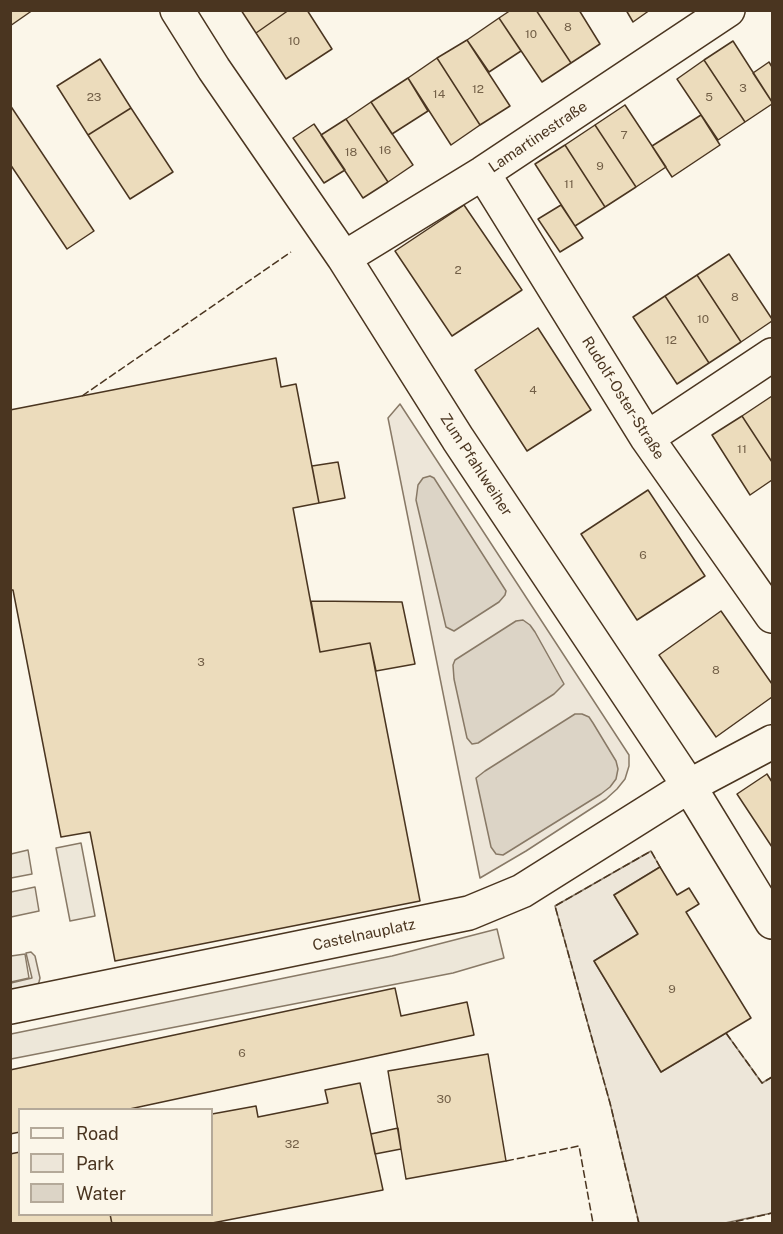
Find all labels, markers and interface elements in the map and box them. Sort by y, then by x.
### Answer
house number: 8 [564,20,572,34]
house number: 10 [525,27,537,41]
house number: 10 [288,34,300,48]
house number: 3 [739,81,747,95]
house number: 12 [472,82,484,96]
house number: 14 [433,87,445,101]
house number: 23 [87,90,101,104]
house number: 5 [705,90,713,104]
street label: Lamartinestraße [485,97,591,177]
house number: 7 [620,128,628,142]
house number: 16 [379,143,391,157]
house number: 18 [345,145,357,159]
house number: 9 [596,159,604,173]
house number: 11 [564,177,574,191]
house number: 2 [454,263,462,277]
house number: 8 [731,290,739,304]
house number: 10 [697,312,709,326]
street label: Rudolf-Oster-Straße [578,333,668,463]
house number: 12 [665,333,677,347]
house number: 4 [529,383,537,397]
street label: Zum Pfahlweiher [436,410,516,520]
house number: 11 [737,442,747,456]
house number: 6 [639,548,647,562]
house number: 3 [197,655,205,669]
house number: 8 [712,663,720,677]
street label: Castelnauplatz [311,915,417,955]
house number: 9 [668,982,676,996]
house number: 6 [238,1046,246,1060]
house number: 30 [437,1092,451,1106]
legend [18,1108,213,1216]
text: Road [76,1123,119,1144]
house number: 32 [285,1137,299,1151]
text: Park [76,1153,114,1174]
text: Water [76,1183,126,1204]

